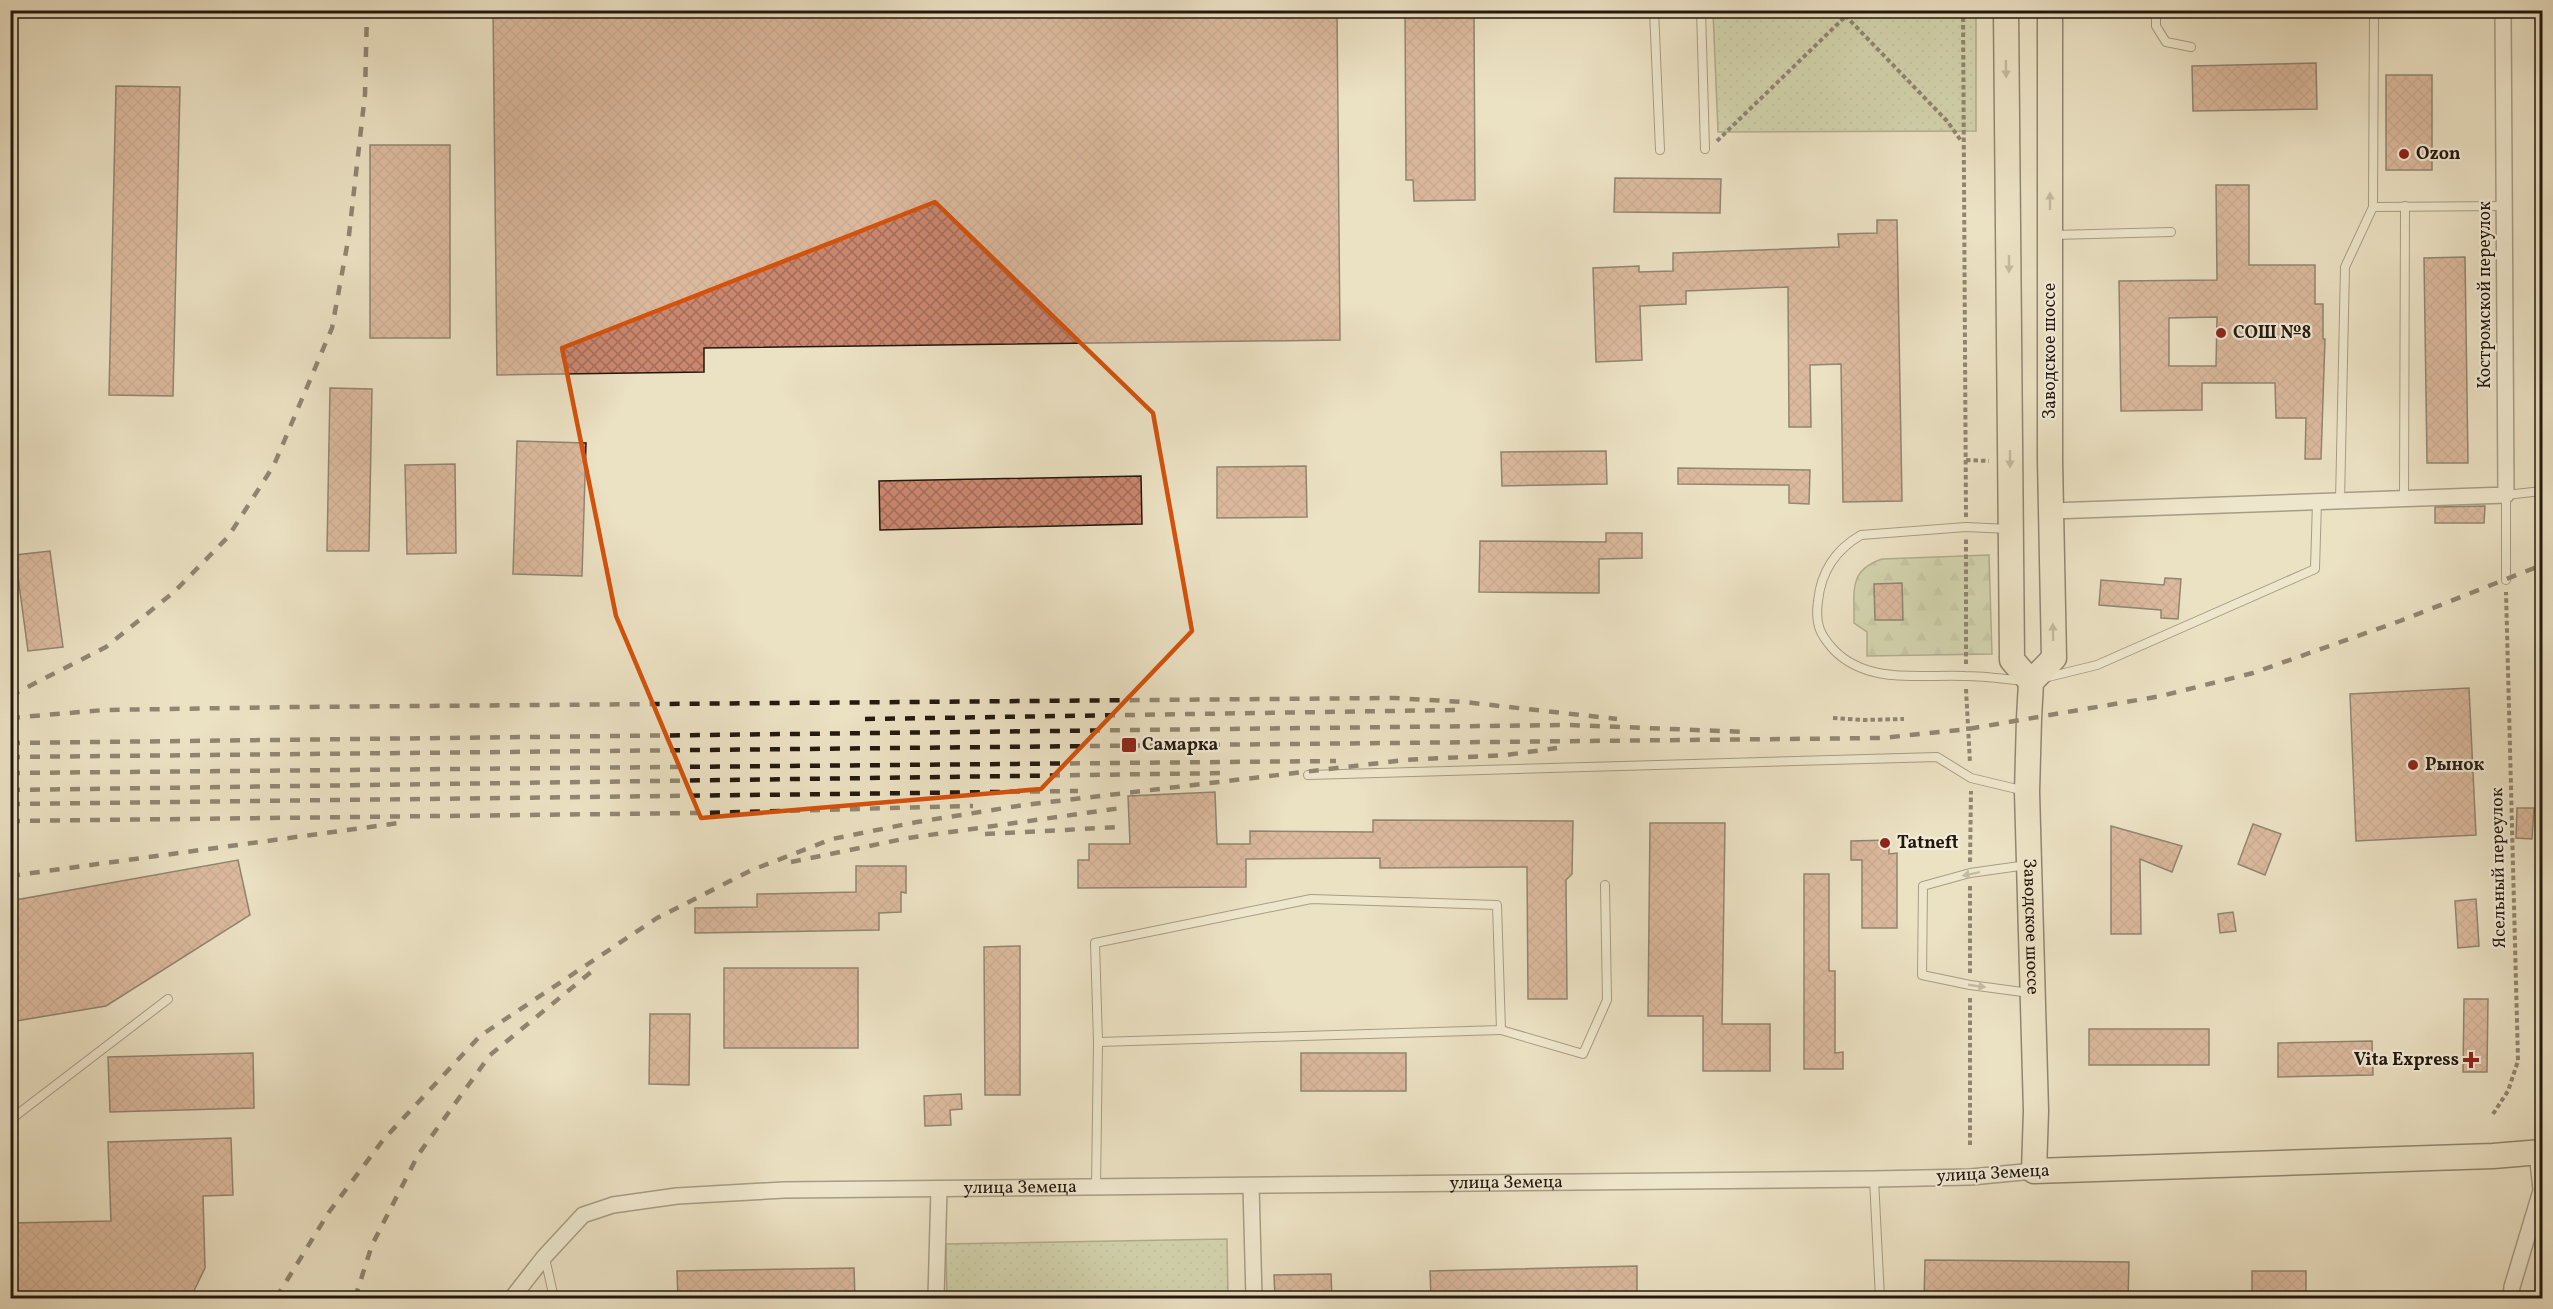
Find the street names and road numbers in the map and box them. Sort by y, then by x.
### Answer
street label: Костромской переулок [2473,201,2498,389]
street label: Заводское шоссе [2038,283,2063,419]
street label: Ясельный переулок [2485,787,2513,949]
street label: Заводское шоссе [2016,858,2045,995]
street label: улица Земеца [1936,1159,2050,1189]
street label: улица Земеца [1449,1170,1563,1196]
street label: улица Земеца [963,1175,1077,1201]

